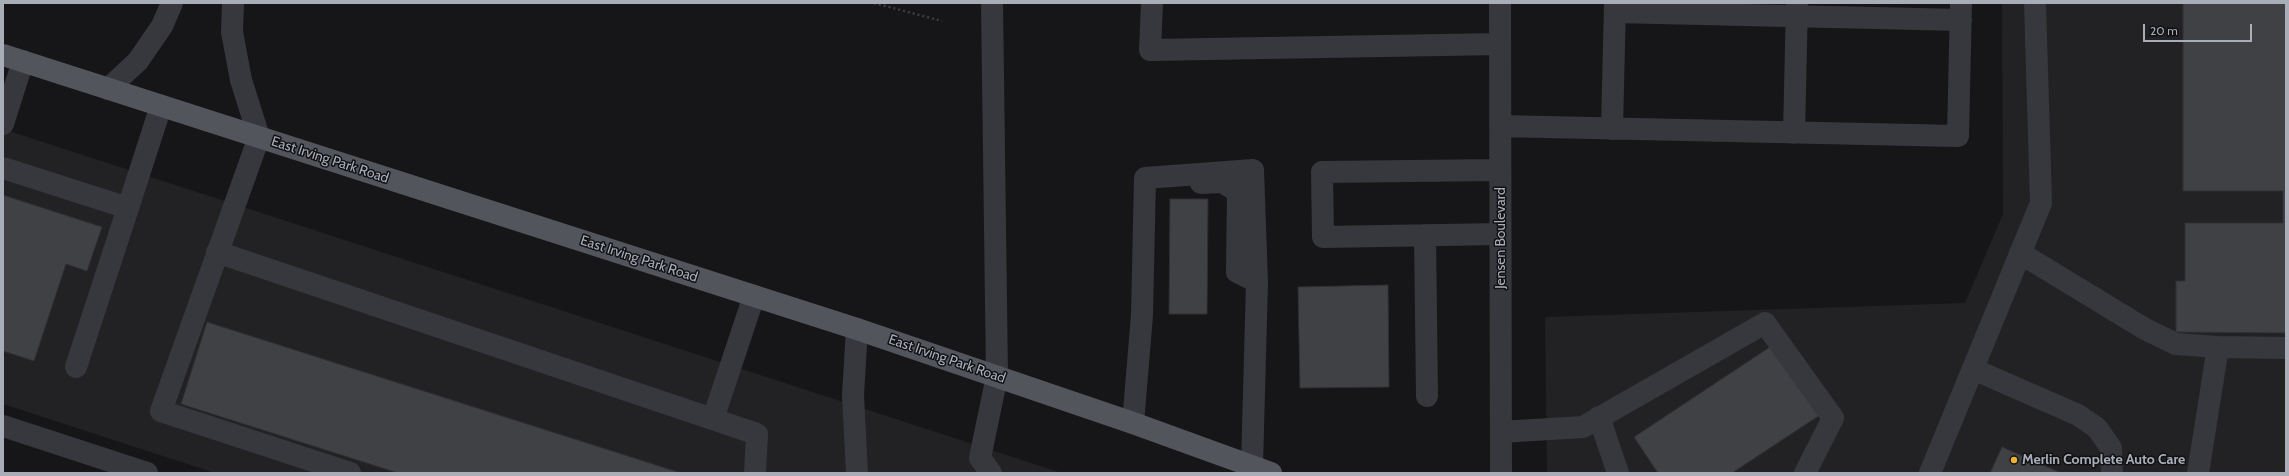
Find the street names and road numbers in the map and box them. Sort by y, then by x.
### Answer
street label: East Irving Park Road [269,133,391,187]
street label: Jensen Boulevard [1493,187,1509,289]
street label: East Irving Park Road [578,232,700,286]
street label: East Irving Park Road [886,331,1008,387]

